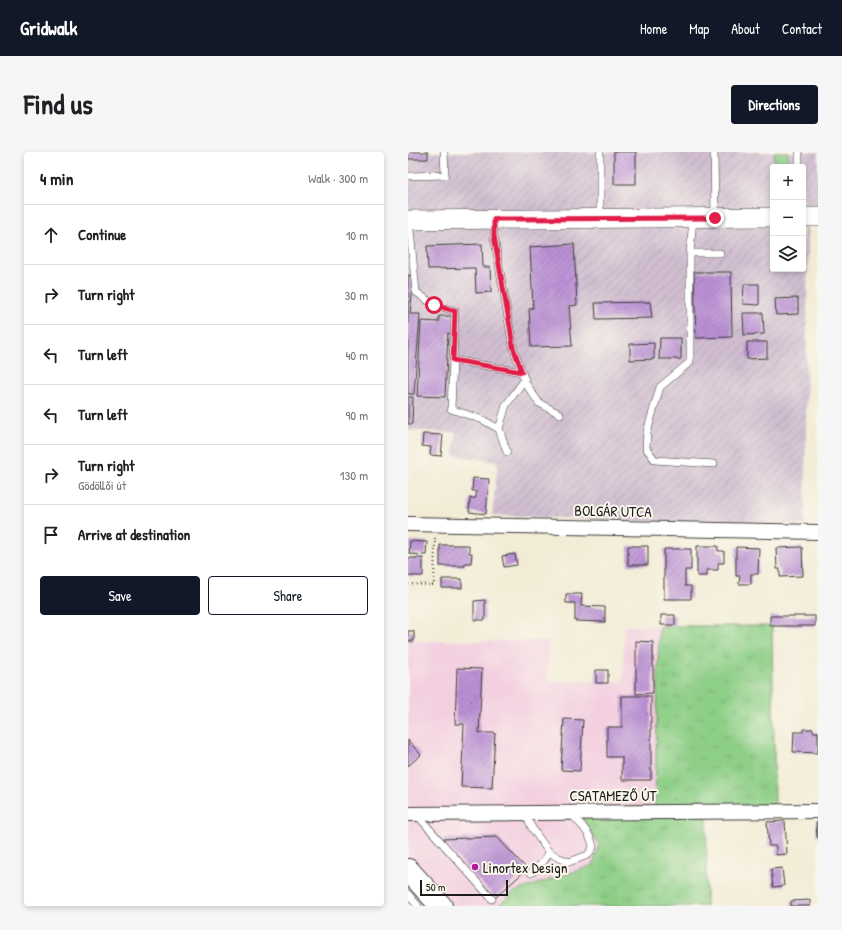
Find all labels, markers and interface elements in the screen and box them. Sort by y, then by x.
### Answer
text: Gridwalk [20,15,77,41]
text: Home [640,19,667,38]
text: Map [689,19,709,38]
text: About [731,19,760,38]
text: Contact [782,19,822,38]
text: Find us [24,85,93,123]
button: Directions [731,85,818,124]
map controls [770,164,806,272]
button: + [770,164,806,200]
text: 4 min [40,167,73,190]
text: Walk · 300 m [308,169,368,187]
button: − [770,200,806,236]
route end [706,209,724,227]
icon: ahead [40,224,62,246]
text: Continue [78,224,126,245]
text: 10 m [346,226,368,244]
button: layers [770,236,806,272]
icon: right [40,284,62,306]
text: Turn right [78,284,134,305]
text: 30 m [345,286,368,304]
route start [425,296,443,314]
icon: left [40,344,62,366]
text: Turn left [78,344,128,365]
text: 40 m [345,346,368,364]
icon: left [40,404,62,426]
text: Turn left [78,404,128,425]
text: 90 m [346,406,368,424]
text: Turn right [78,455,134,476]
icon: right [40,464,62,486]
text: 130 m [340,466,368,484]
text: Gödöllői út [78,476,126,494]
street label: BOLGÁR UTCA [574,500,652,522]
icon: arrive [40,524,62,546]
text: Arrive at destination [78,524,190,545]
button: Save [40,576,200,615]
button: Share [208,576,368,615]
street label: CSATAMEZŐ ÚT [570,785,657,806]
place label: Linortex Design [483,857,568,878]
marker: Linortex Design [470,862,480,872]
scale bar [420,878,508,897]
text: 50 m [426,880,446,894]

